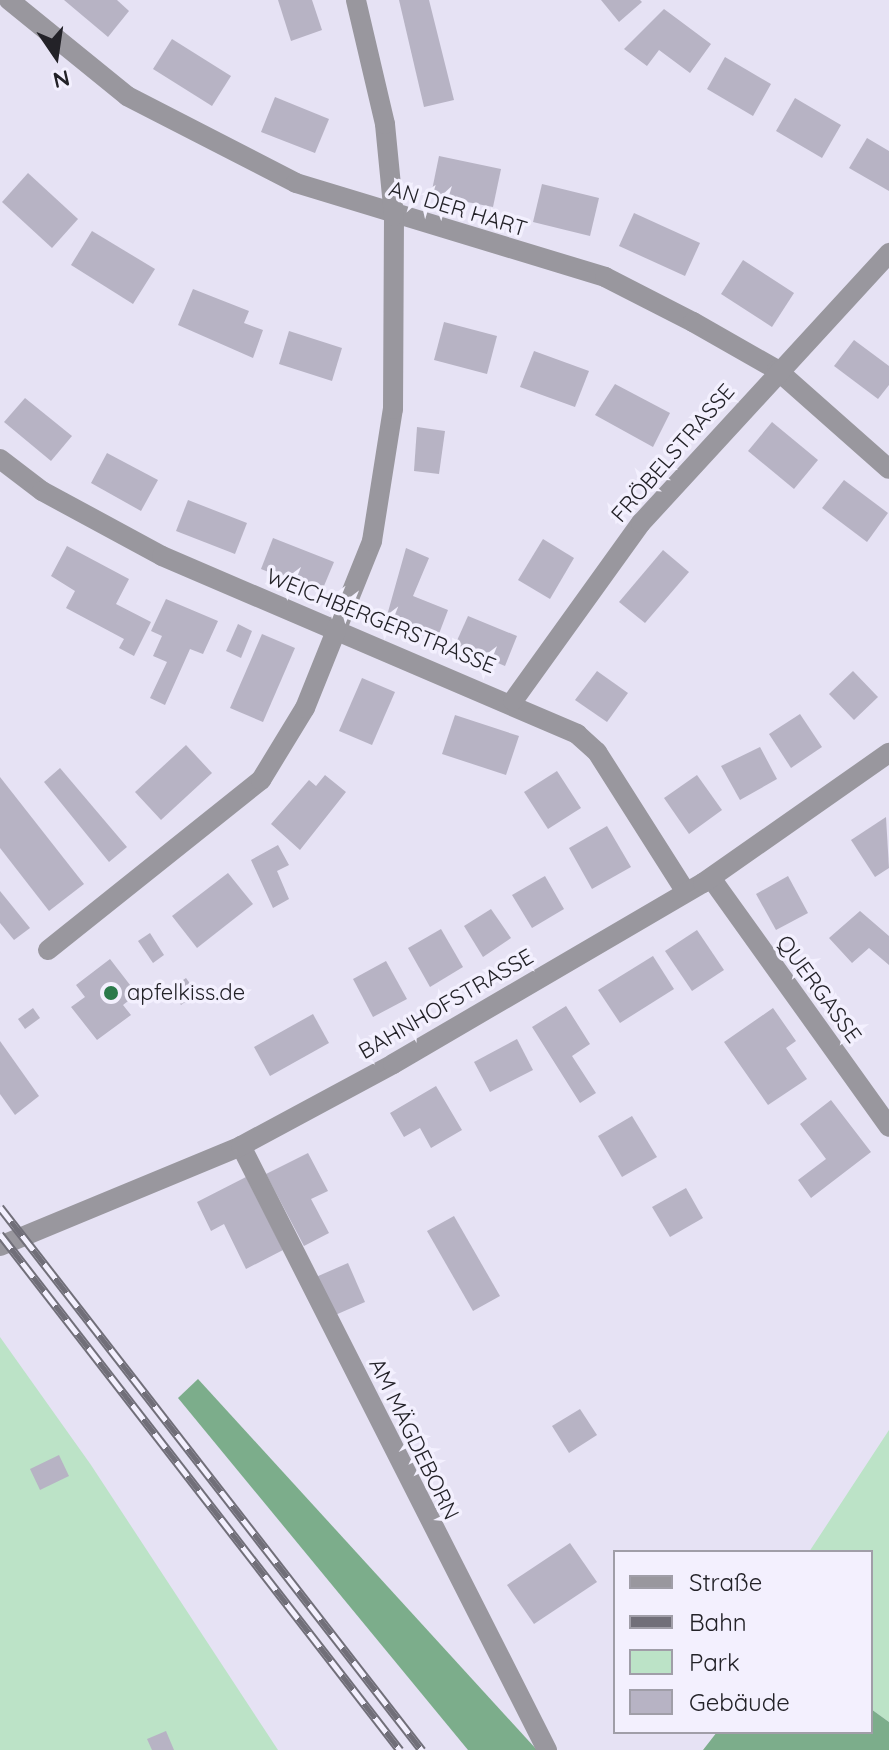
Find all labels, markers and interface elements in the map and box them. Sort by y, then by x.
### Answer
north arrow [16,16,96,96]
text: N [50,64,72,95]
street label: AN DER HART [386,175,530,243]
street label: FRÖBELSTRASSE [606,379,740,527]
street label: WEICHBERGERSTRASSE [262,563,500,679]
street label: QUERGASSE [771,930,867,1048]
street label: BAHNHOFSTRASSE [354,943,538,1065]
place label: apfelkiss.de [127,980,245,1006]
marker: apfelkiss.de [102,984,120,1002]
street label: AM MÄGDEBORN [363,1354,465,1524]
legend [613,1550,873,1734]
text: Straße [689,1567,762,1597]
text: Bahn [689,1607,747,1637]
text: Park [689,1647,740,1677]
text: Gebäude [689,1687,790,1717]

